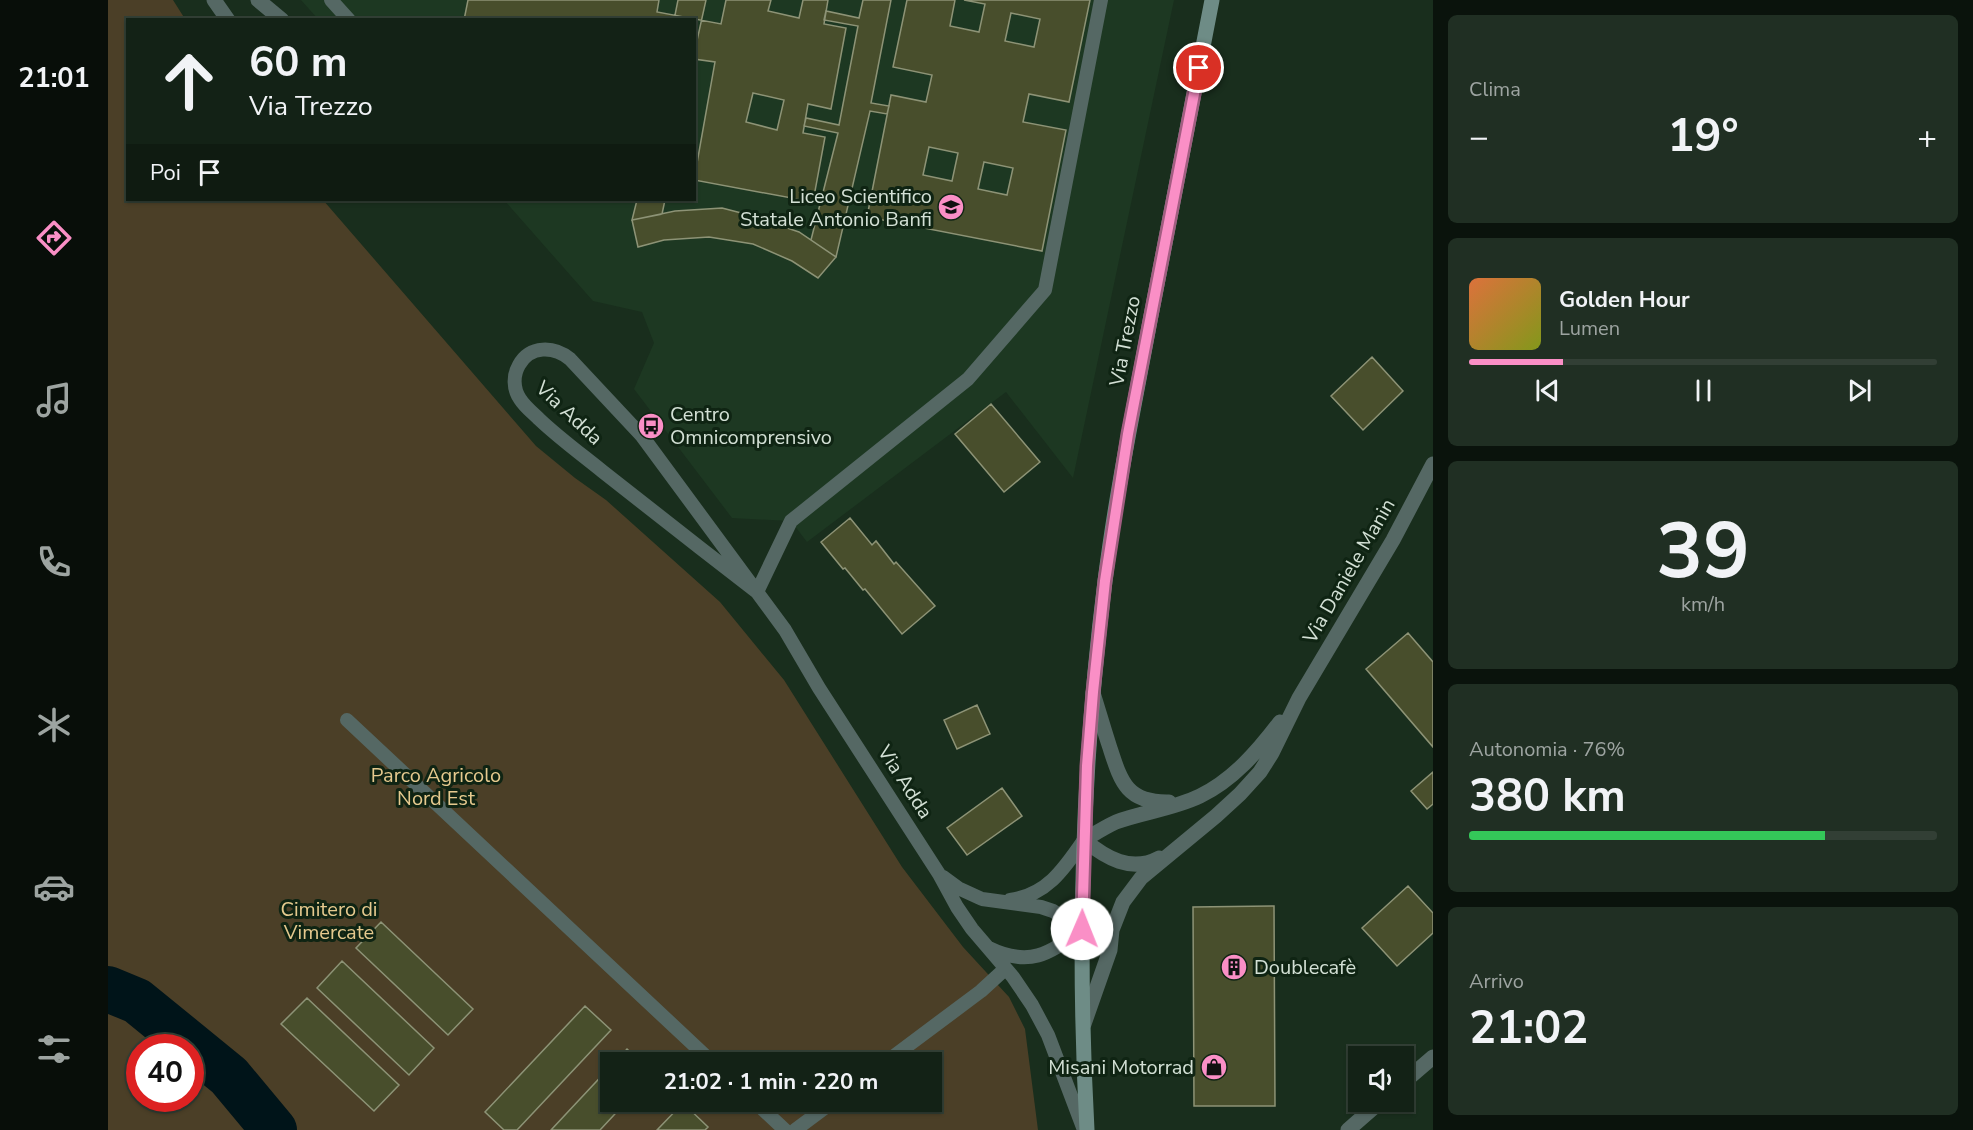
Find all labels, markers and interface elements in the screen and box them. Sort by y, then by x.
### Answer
text: 60 m [249,34,348,91]
icon: ahead [150,42,228,120]
pin [1173,42,1224,93]
icon: arrive [1182,51,1215,84]
text: 21:01 [18,60,90,97]
text: Clima [1469,76,1521,103]
text: Via Trezzo [249,88,373,125]
text: 19° [1667,106,1739,167]
text: − [1469,115,1489,160]
text: + [1917,115,1937,160]
icon: arrive [193,156,226,189]
text: Poi [150,158,181,188]
place label: Liceo Scientifico Statale Antonio Banfi [740,183,932,233]
school or university icon: Liceo Scientifico Statale Antonio Banfi [936,192,966,222]
icon: directions [33,217,75,259]
text: Golden Hour [1559,285,1690,315]
street label: Via Trezzo [1103,293,1147,390]
text: Lumen [1559,315,1620,342]
street label: Via Adda [529,374,608,451]
icon: previous [1531,374,1564,407]
icon: pause [1687,374,1720,407]
icon: next [1843,374,1876,407]
icon: music [33,379,75,421]
place label: Centro Omnicomprensivo [670,401,832,451]
bus stop icon: Centro Omnicomprensivo [636,411,666,441]
street label: Via Daniele Manin [1296,494,1401,649]
text: 39 [1656,498,1750,605]
icon: phone [33,541,75,583]
text: km/h [1681,591,1725,618]
icon: climate [33,704,75,746]
text: Autonomia · 76% [1469,736,1625,763]
street label: Via Adda [871,739,939,824]
park label: Parco Agricolo Nord Est [371,762,501,812]
text: 380 km [1469,766,1626,827]
icon: car [33,866,75,908]
park label: Cimitero di Vimercate [281,896,378,946]
position arrow [1050,897,1114,961]
building icon: Doublecafè [1219,952,1249,982]
place label: Doublecafè [1254,954,1356,981]
text: Arrivo [1469,968,1524,995]
text: 21:02 [1469,998,1588,1059]
icon: filters [33,1028,75,1070]
speed limit sign: 40 [126,1034,204,1112]
map controls [1348,1046,1414,1112]
button: sound [1348,1046,1414,1112]
shop icon: Misani Motorrad [1199,1052,1229,1082]
place label: Misani Motorrad [1048,1054,1194,1081]
text: 21:02 · 1 min · 220 m [664,1067,878,1097]

